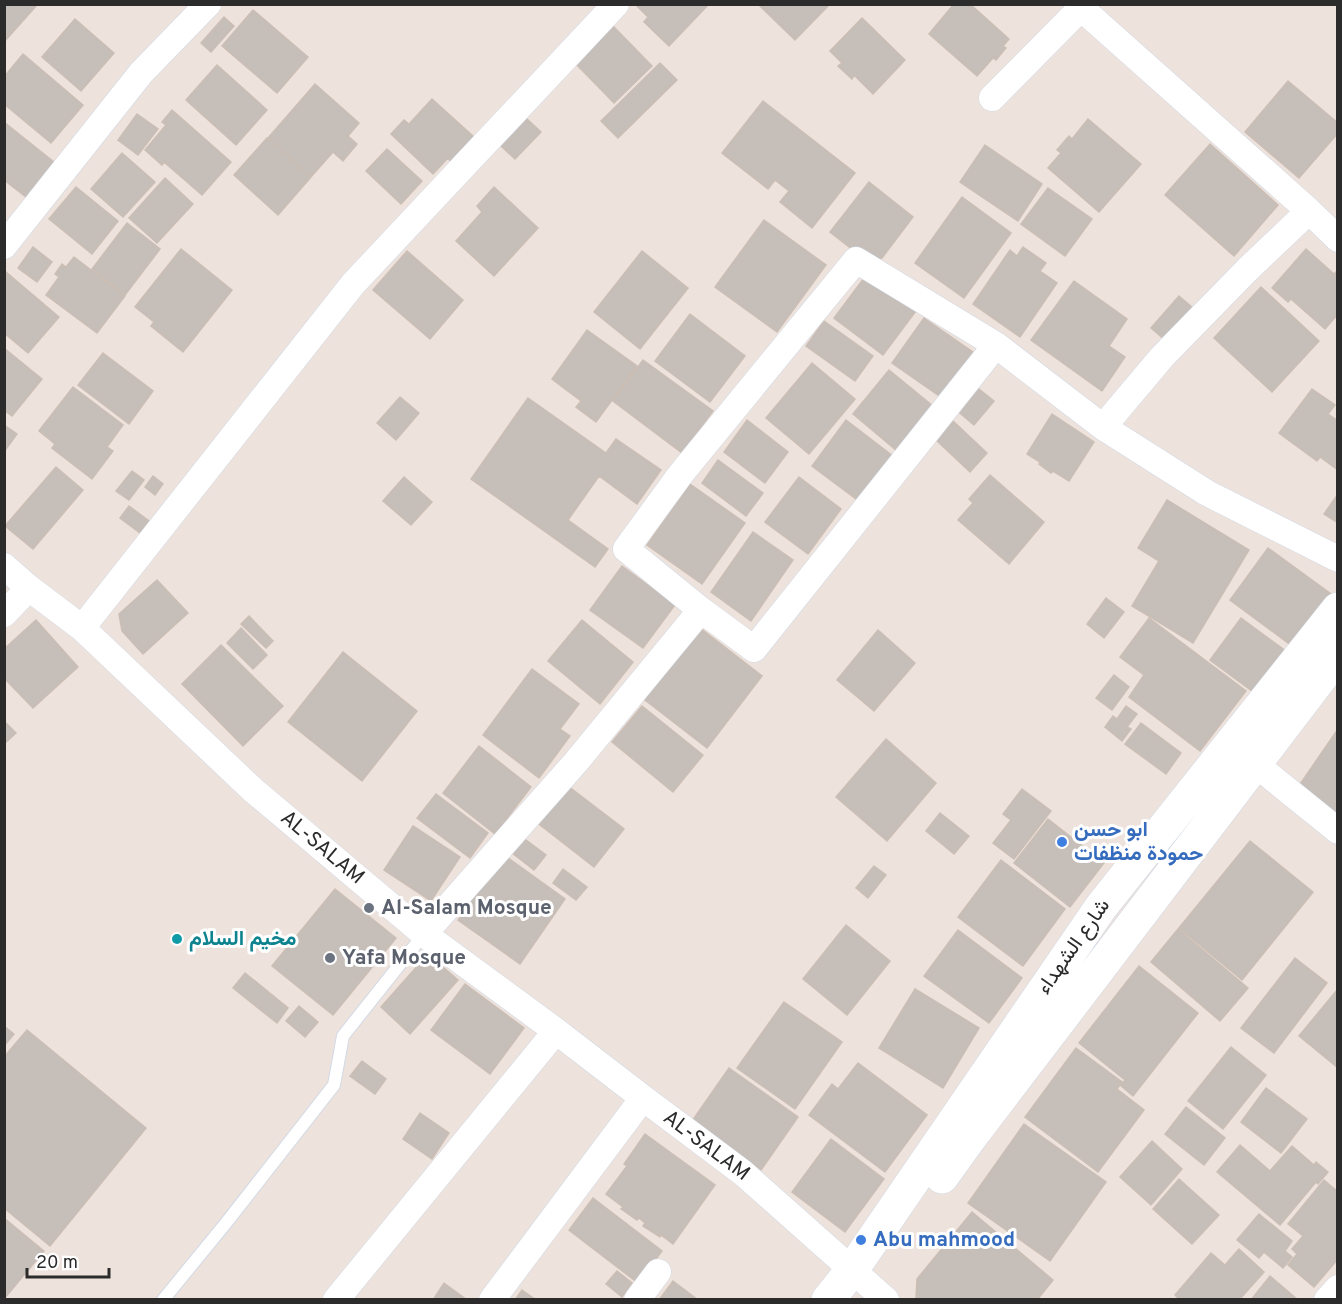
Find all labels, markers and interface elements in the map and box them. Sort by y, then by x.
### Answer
street label: AL-SALAM [274,805,370,891]
place label: ابو حسن حمودة منظفات [1074,817,1203,868]
marker: ابو حسن حمودة منظفات [1055,835,1069,849]
street label: شارع الشهداء [1031,894,1117,1000]
place label: Al-Salam Mosque [381,895,552,922]
marker: Al-Salam Mosque [362,901,376,915]
place label: مخيم السلام [189,926,296,953]
marker: مخيم السلام [170,932,184,946]
place label: Yafa Mosque [342,945,466,972]
marker: Yafa Mosque [323,951,337,965]
street label: AL-SALAM [657,1105,755,1187]
place label: Abu mahmood [873,1227,1015,1254]
marker: Abu mahmood [854,1233,868,1247]
scale bar [27,1241,110,1279]
text: 20 m [36,1252,78,1275]

